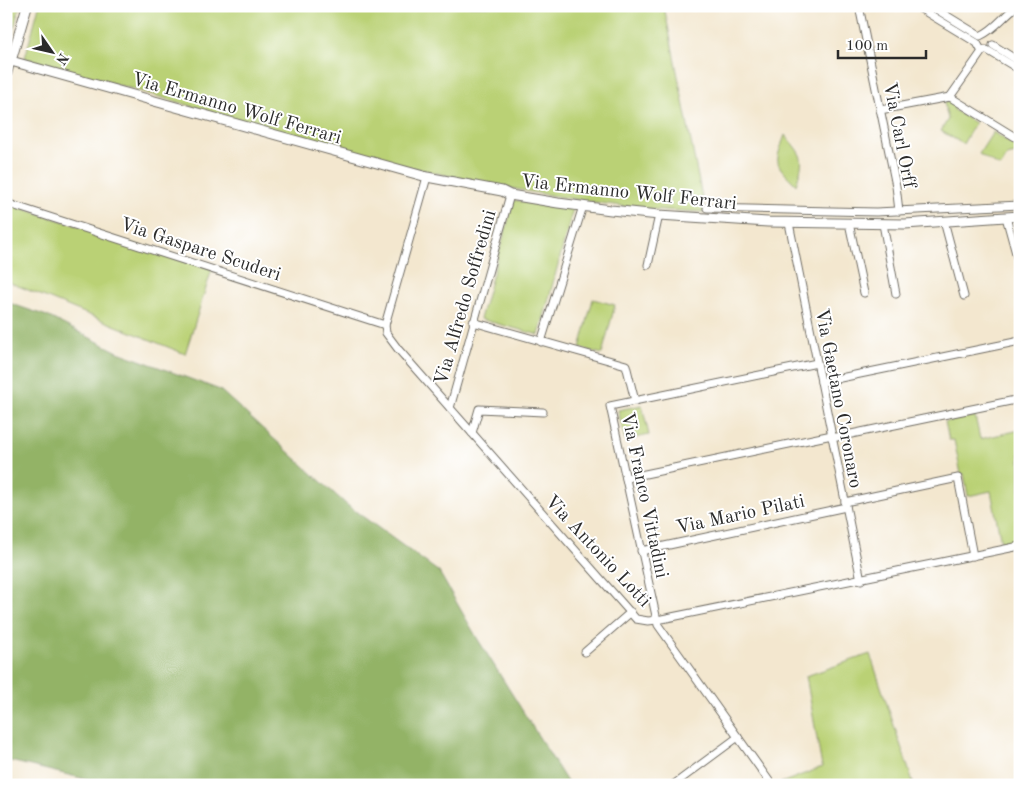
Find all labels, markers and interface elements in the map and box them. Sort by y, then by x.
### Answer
north arrow [28,28,78,78]
scale bar [838,28,926,60]
text: 100 m [846,39,888,54]
text: N [53,50,71,67]
street label: Via Ermanno Wolf Ferrari [129,70,343,148]
street label: Via Carl Orff [879,81,918,191]
street label: Via Ermanno Wolf Ferrari [520,173,738,214]
street label: Via Alfredo Soffredini [432,208,501,388]
street label: Via Gaspare Scuderi [117,215,283,285]
street label: Via Gaetano Coronaro [811,307,864,490]
street label: Via Franco Vittadini [617,411,670,580]
street label: Via Antonio Lotti [541,492,654,611]
street label: Via Mario Pilati [674,493,807,538]

